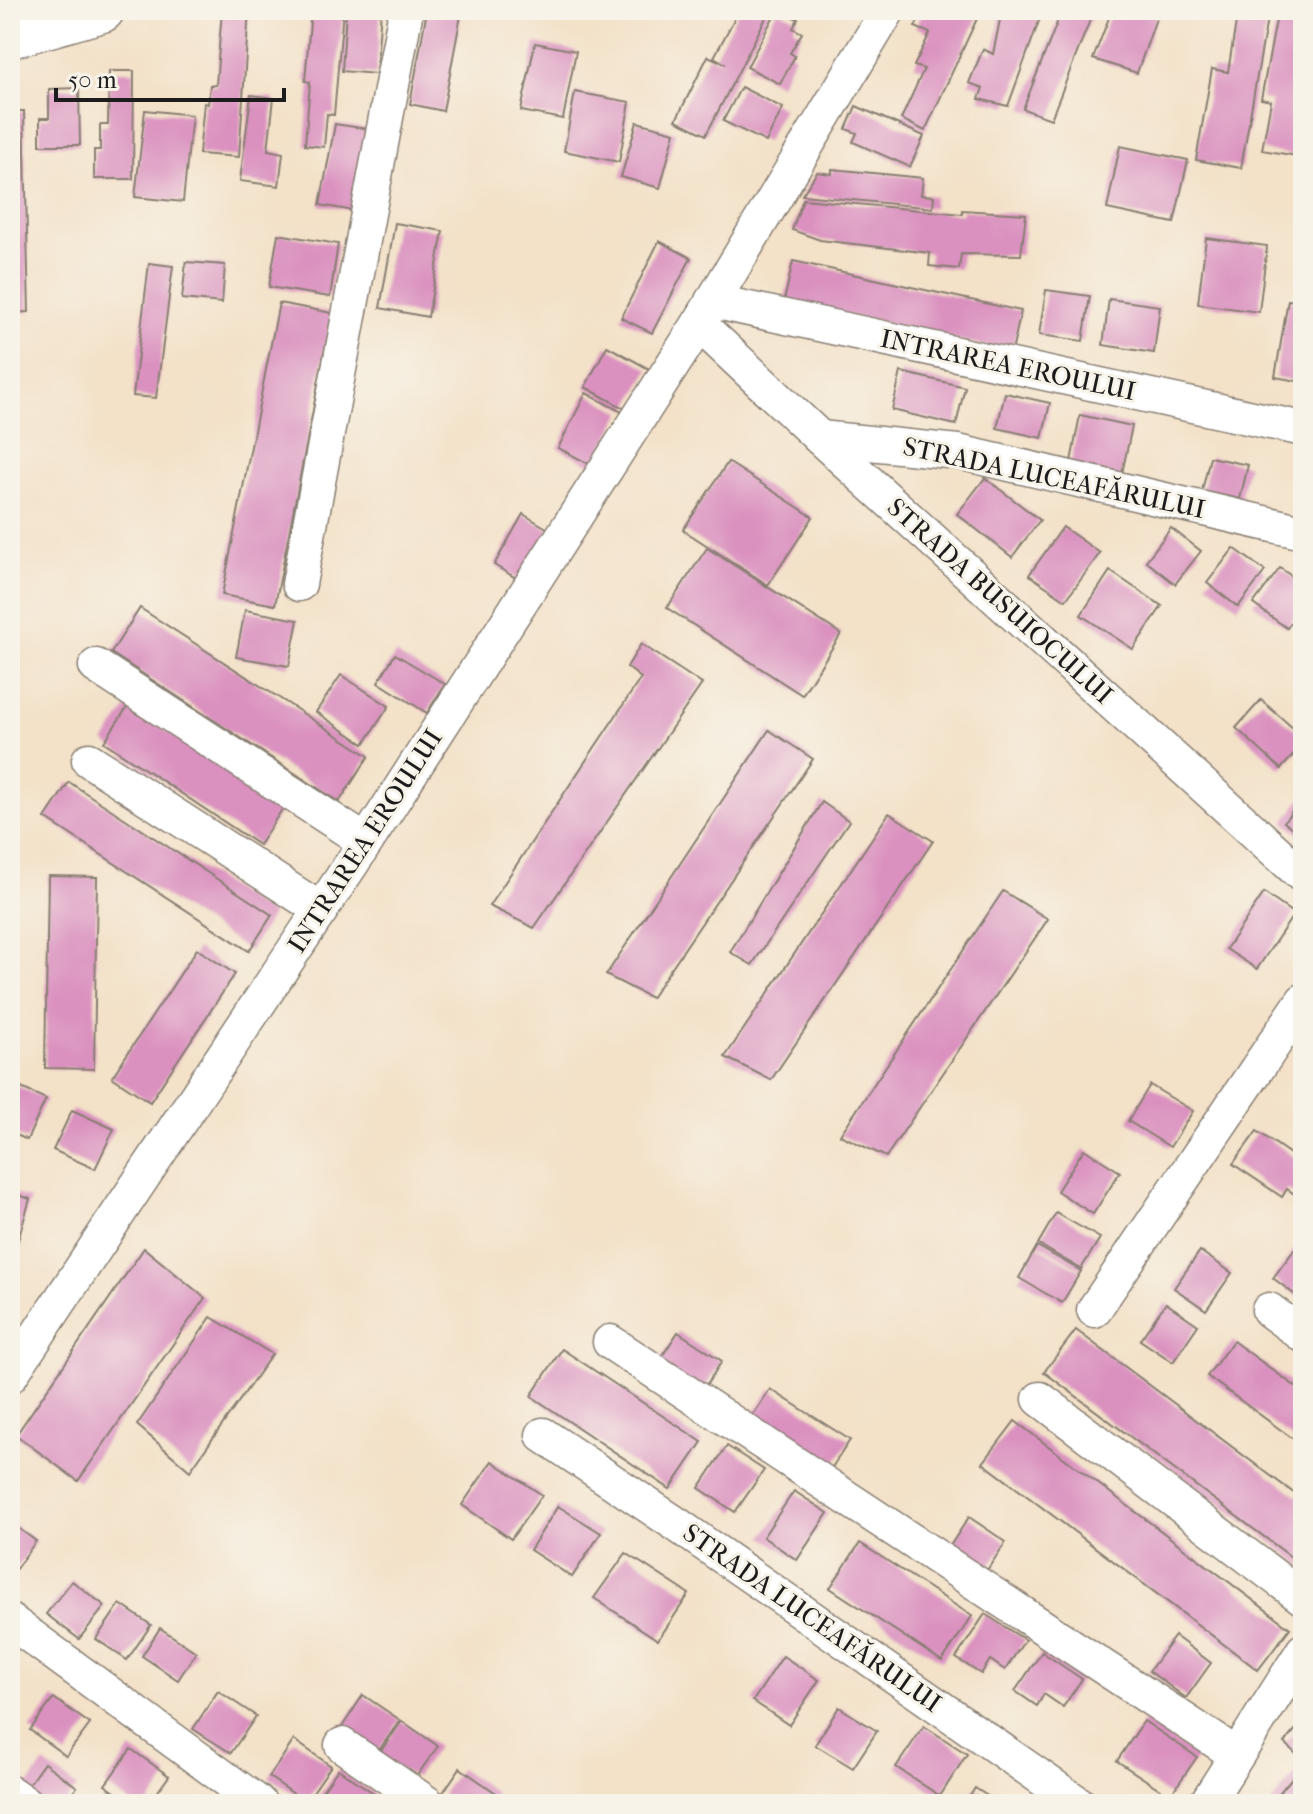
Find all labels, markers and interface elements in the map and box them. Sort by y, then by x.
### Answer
scale bar [56,52,284,102]
text: 50 m [68,66,117,94]
street label: INTRAREA EROULUI [877,323,1139,407]
street label: STRADA LUCEAFĂRULUI [900,429,1208,525]
street label: STRADA BUSUIOCULUI [881,492,1119,710]
street label: INTRAREA EROULUI [281,723,449,959]
street label: STRADA LUCEAFĂRULUI [677,1515,948,1719]

